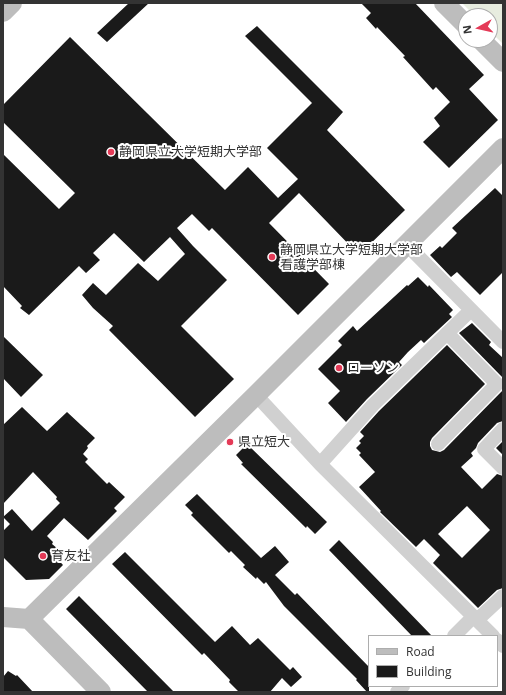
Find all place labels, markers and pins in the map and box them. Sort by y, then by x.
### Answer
place label: 静岡県立大学短期大学部 [119,144,262,160]
marker: 静岡県立大学短期大学部 [106,147,116,157]
place label: 静岡県立大学短期大学部 看護学部棟 [280,242,423,273]
marker: 静岡県立大学短期大学部 看護学部棟 [267,252,277,262]
place label: ローソン [347,360,399,376]
marker: ローソン [334,363,344,373]
place label: 県立短大 [238,434,290,450]
marker: 県立短大 [225,437,235,447]
place label: 育友社 [51,548,90,564]
marker: 育友社 [38,551,48,561]

